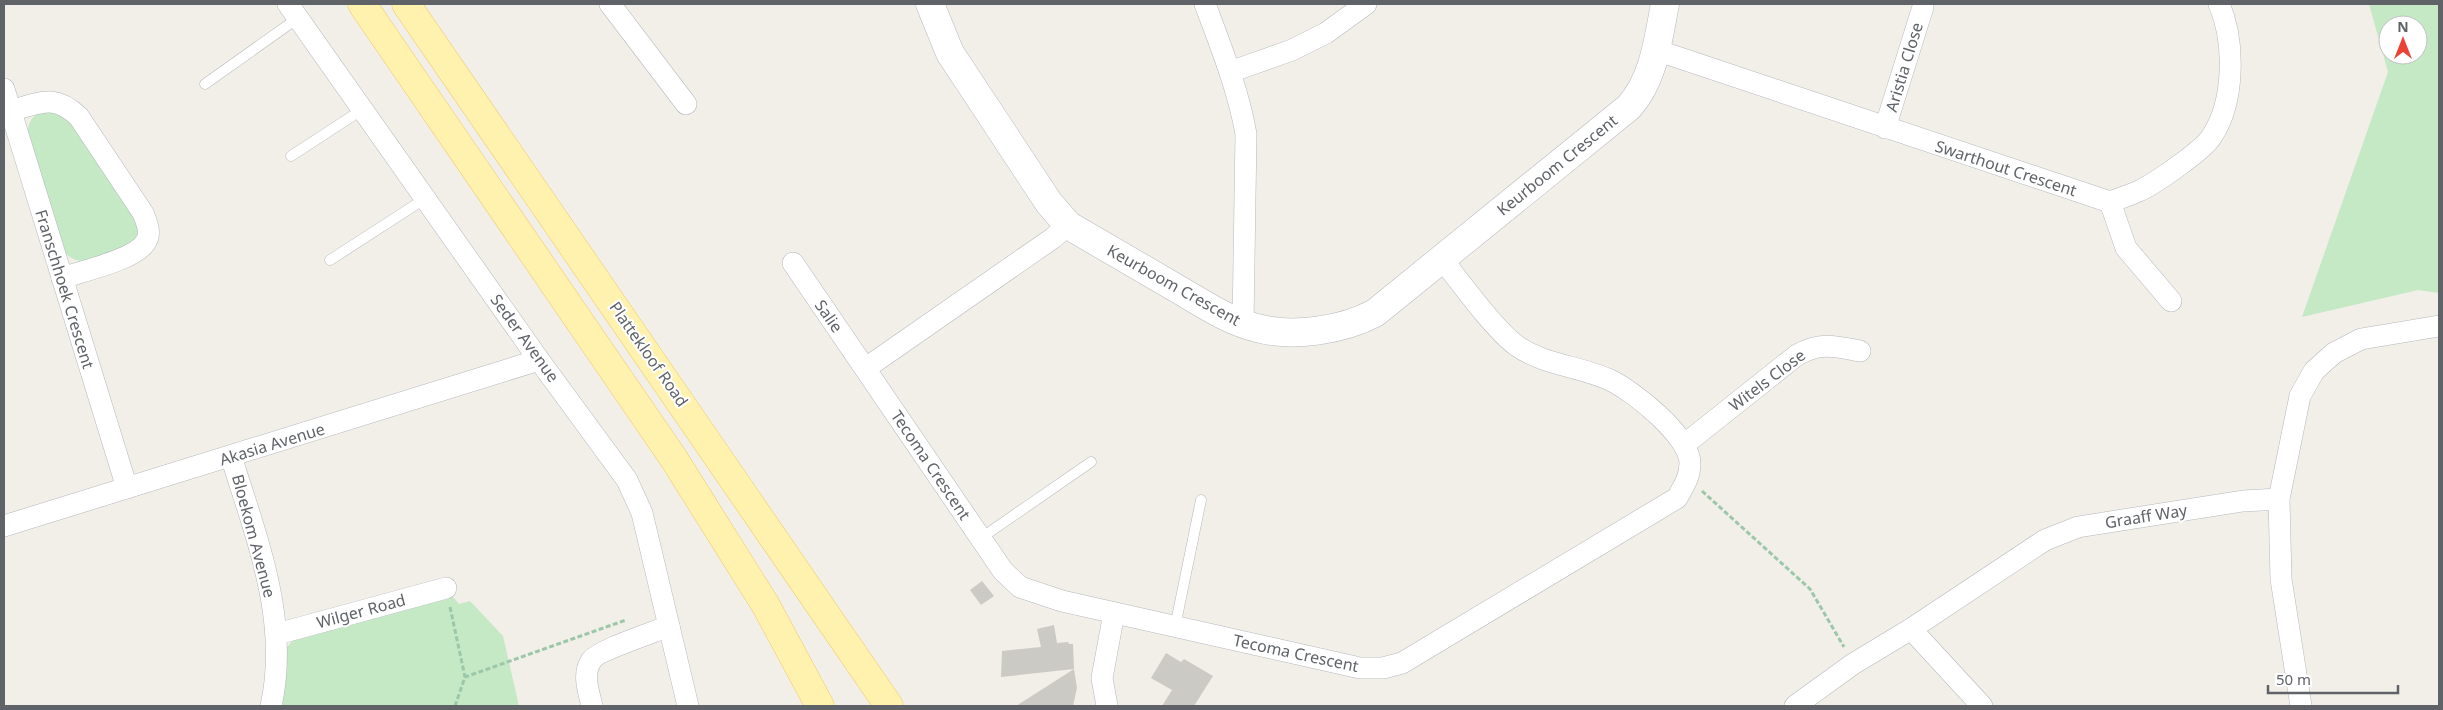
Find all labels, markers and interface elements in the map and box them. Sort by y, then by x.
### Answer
north arrow [2378,15,2428,65]
text: N [2397,17,2409,36]
street label: Aristia Close [1880,20,1928,114]
street label: Keurboom Crescent [1492,109,1622,220]
street label: Swarthout Crescent [1932,135,2080,201]
street label: Franschhoek Crescent [30,207,100,372]
street label: Keurboom Crescent [1103,239,1245,331]
street label: Seder Avenue [486,290,564,386]
street label: Salie [810,295,848,337]
street label: Plattekloof Road [605,297,693,411]
street label: Witels Close [1724,344,1810,416]
street label: Tecoma Crescent [886,406,976,524]
street label: Akasia Avenue [217,418,327,470]
street label: Bloekom Avenue [227,472,281,600]
street label: Graaff Way [2103,499,2189,533]
street label: Wilger Road [314,589,408,633]
street label: Tecoma Crescent [1231,629,1361,677]
scale bar [2268,662,2398,694]
text: 50 m [2276,669,2311,689]

